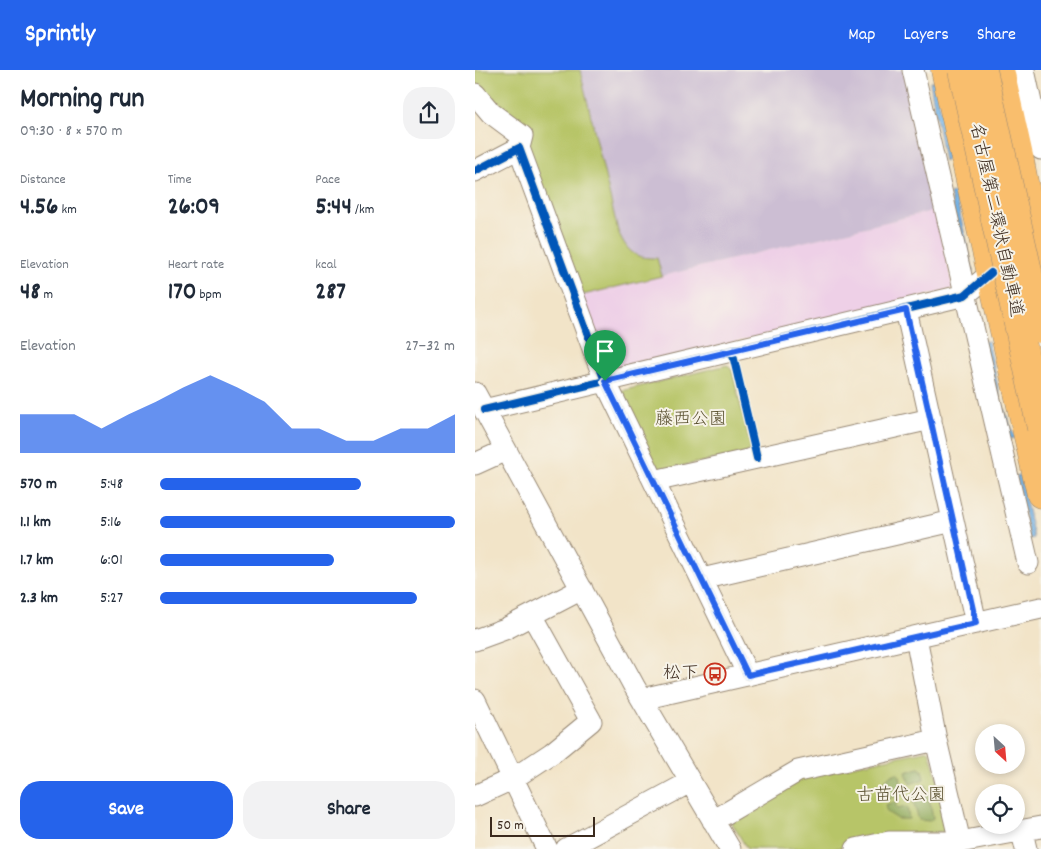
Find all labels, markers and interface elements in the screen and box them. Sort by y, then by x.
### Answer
text: Sprintly [25,18,95,52]
text: Map [848,23,875,48]
text: Layers [903,23,949,48]
text: Share [977,23,1016,48]
text: Morning run [20,81,144,121]
button: share [403,87,455,139]
text: 09:30 · 8 × 570 m [20,120,122,143]
street label: 名古屋第二環状自動車道 [962,121,1028,319]
text: Distance [20,170,66,190]
text: Time [168,170,192,190]
text: Pace [315,170,340,190]
text: 4.56 [20,190,58,226]
text: 26:09 [168,190,220,226]
text: 5:44 [315,190,352,226]
text: km [58,200,77,220]
text: /km [352,200,374,220]
text: Elevation [20,255,69,275]
text: Heart rate [168,255,224,275]
text: kcal [315,255,337,275]
text: 48 [20,275,40,311]
text: 170 [168,275,196,311]
text: 287 [315,275,346,311]
text: m [40,285,53,305]
text: bpm [196,285,222,305]
pin [584,330,626,381]
text: Elevation [20,335,76,358]
text: 27–32 m [405,335,455,358]
icon: arrive [591,337,619,365]
park label: 藤西公園 [655,408,727,433]
text: 570 m [20,473,57,496]
text: 5:48 [100,473,123,496]
text: 1.1 km [20,511,51,534]
text: 5:16 [100,511,121,534]
text: 1.7 km [20,549,54,572]
text: 6:01 [100,549,123,572]
text: 2.3 km [20,587,58,610]
text: 5:27 [100,587,123,610]
place label: 松下 [663,662,699,687]
bus stop icon: 松下 [703,662,727,686]
north arrow [975,724,1025,774]
map controls [975,724,1025,834]
button: Save [20,781,233,839]
button: Share [243,781,455,839]
park label: 古苗代公園 [856,784,946,809]
button: locate [975,784,1025,834]
scale bar [490,814,595,837]
text: 50 m [497,816,524,836]

